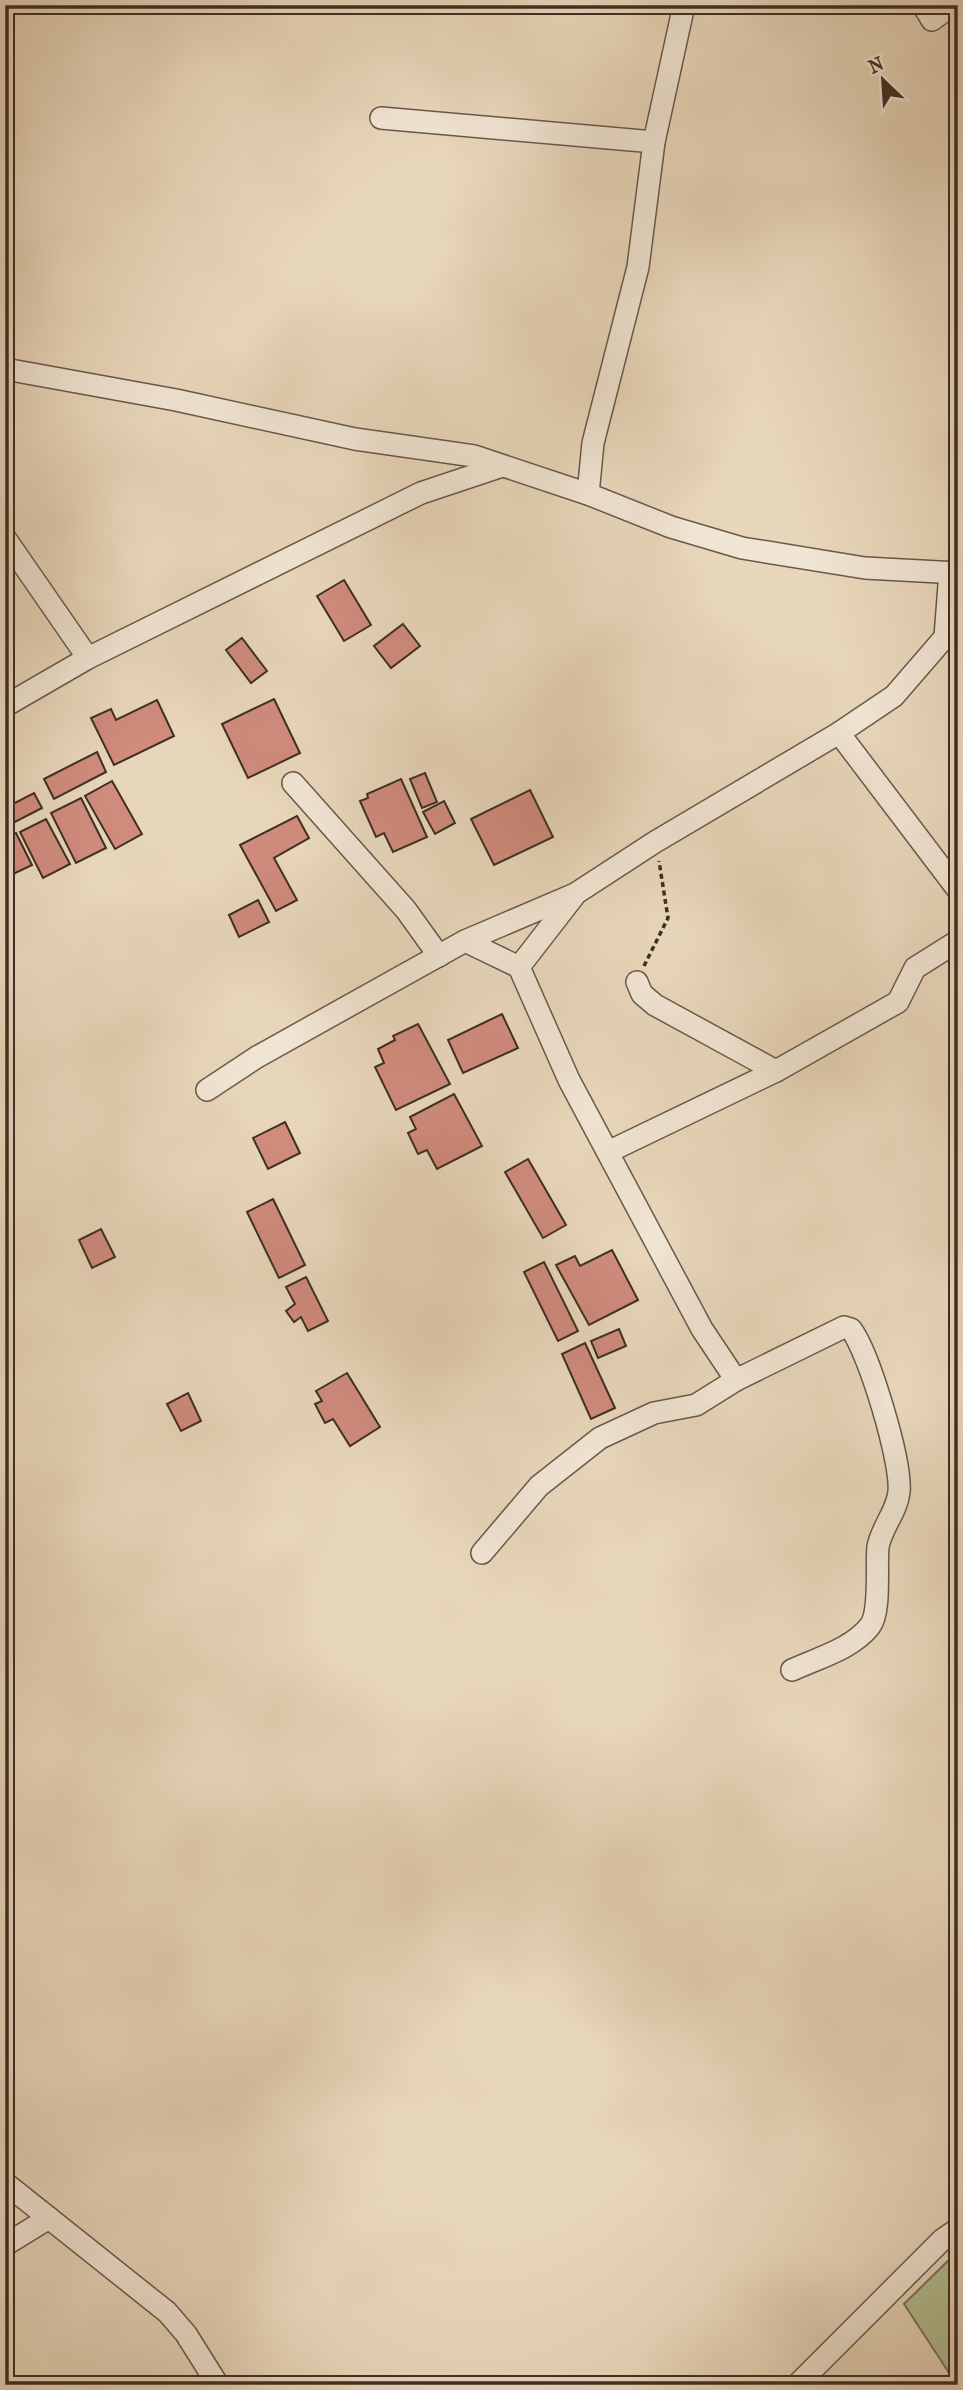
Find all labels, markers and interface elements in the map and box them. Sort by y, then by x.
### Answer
north arrow [848,46,918,116]
text: N [865,52,888,79]

